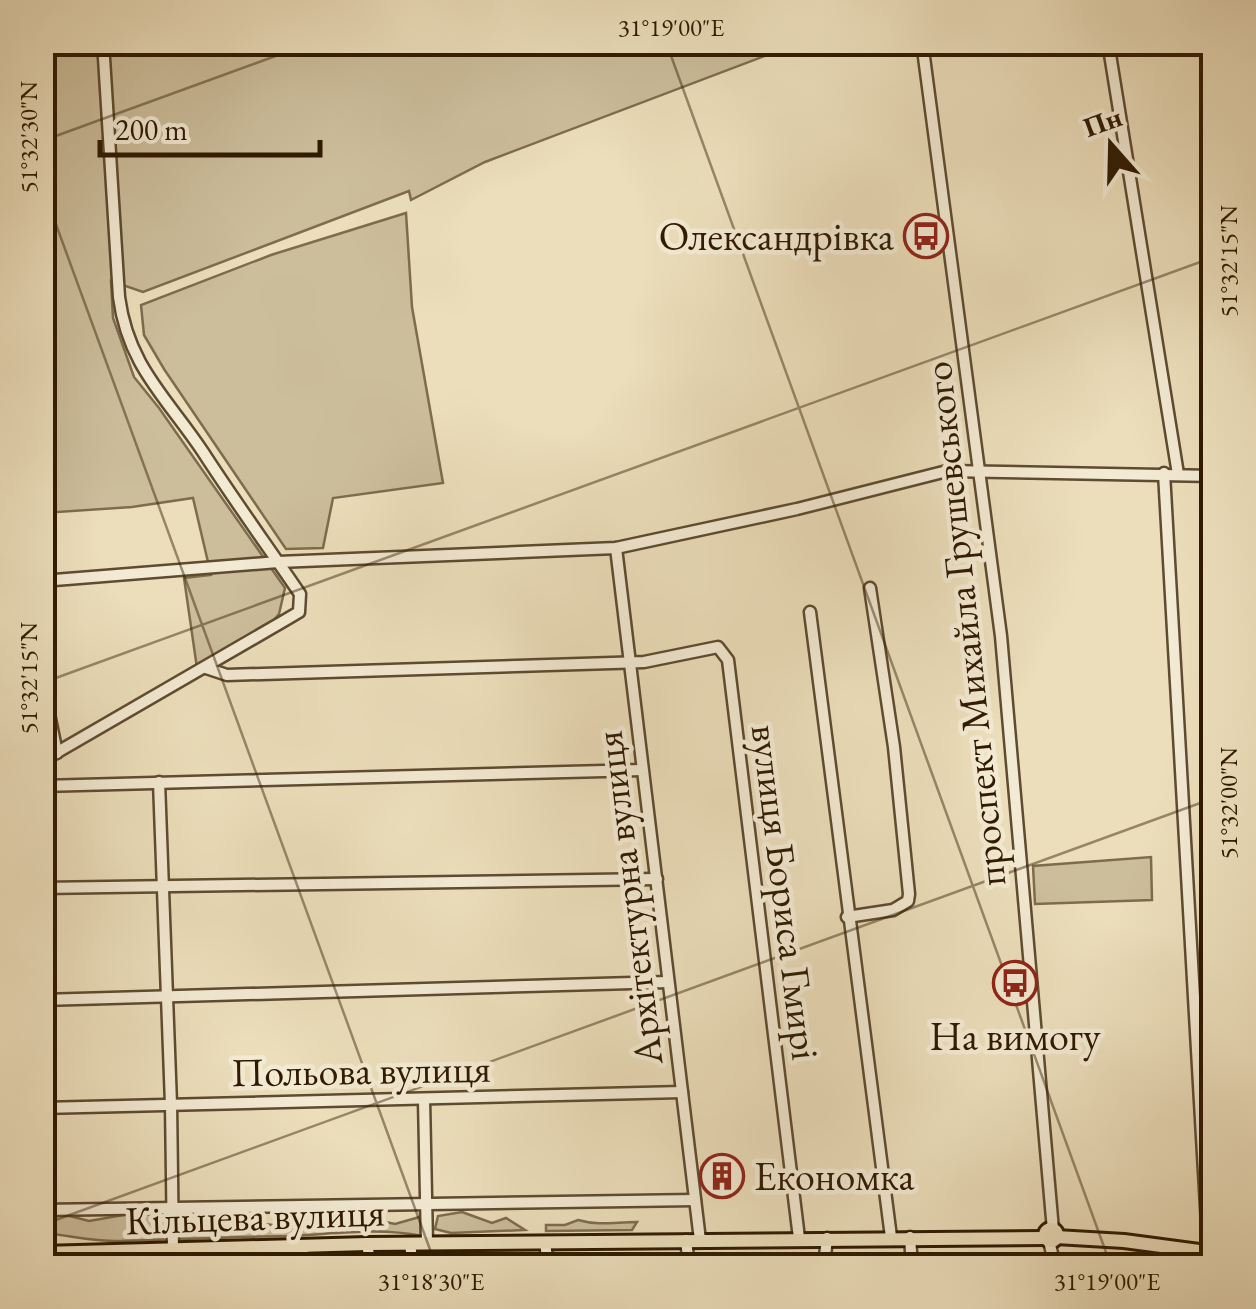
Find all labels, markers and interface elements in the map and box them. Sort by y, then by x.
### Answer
text: 31°19'00"E [618,11,724,43]
text: 51°32'30"N [12,81,44,193]
scale bar [100,95,320,157]
north arrow [1061,95,1161,195]
text: Пн [1078,98,1127,145]
text: 200 m [115,110,188,149]
text: 51°32'15"N [1212,205,1244,317]
place label: Олександрівка [659,210,894,262]
bus stop icon: Олександрівка [903,213,949,259]
street label: проспект Михайла Грушевського [911,359,1017,889]
text: 51°32'15"N [12,622,44,734]
street label: вулиця Бориса Гмирі [740,721,832,1063]
street label: Архітектурна вулиця [582,728,674,1069]
text: 51°32'00"N [1212,747,1244,859]
bus stop icon: На вимогу [992,960,1038,1006]
place label: На вимогу [930,1010,1101,1062]
street label: Польова вулиця [231,1042,491,1098]
place label: Економка [754,1150,914,1202]
building icon: Економка [699,1153,745,1199]
street label: Кільцева вулиця [124,1185,386,1247]
text: 31°18'30"E [378,1265,484,1297]
text: 31°19'00"E [1054,1265,1160,1297]

